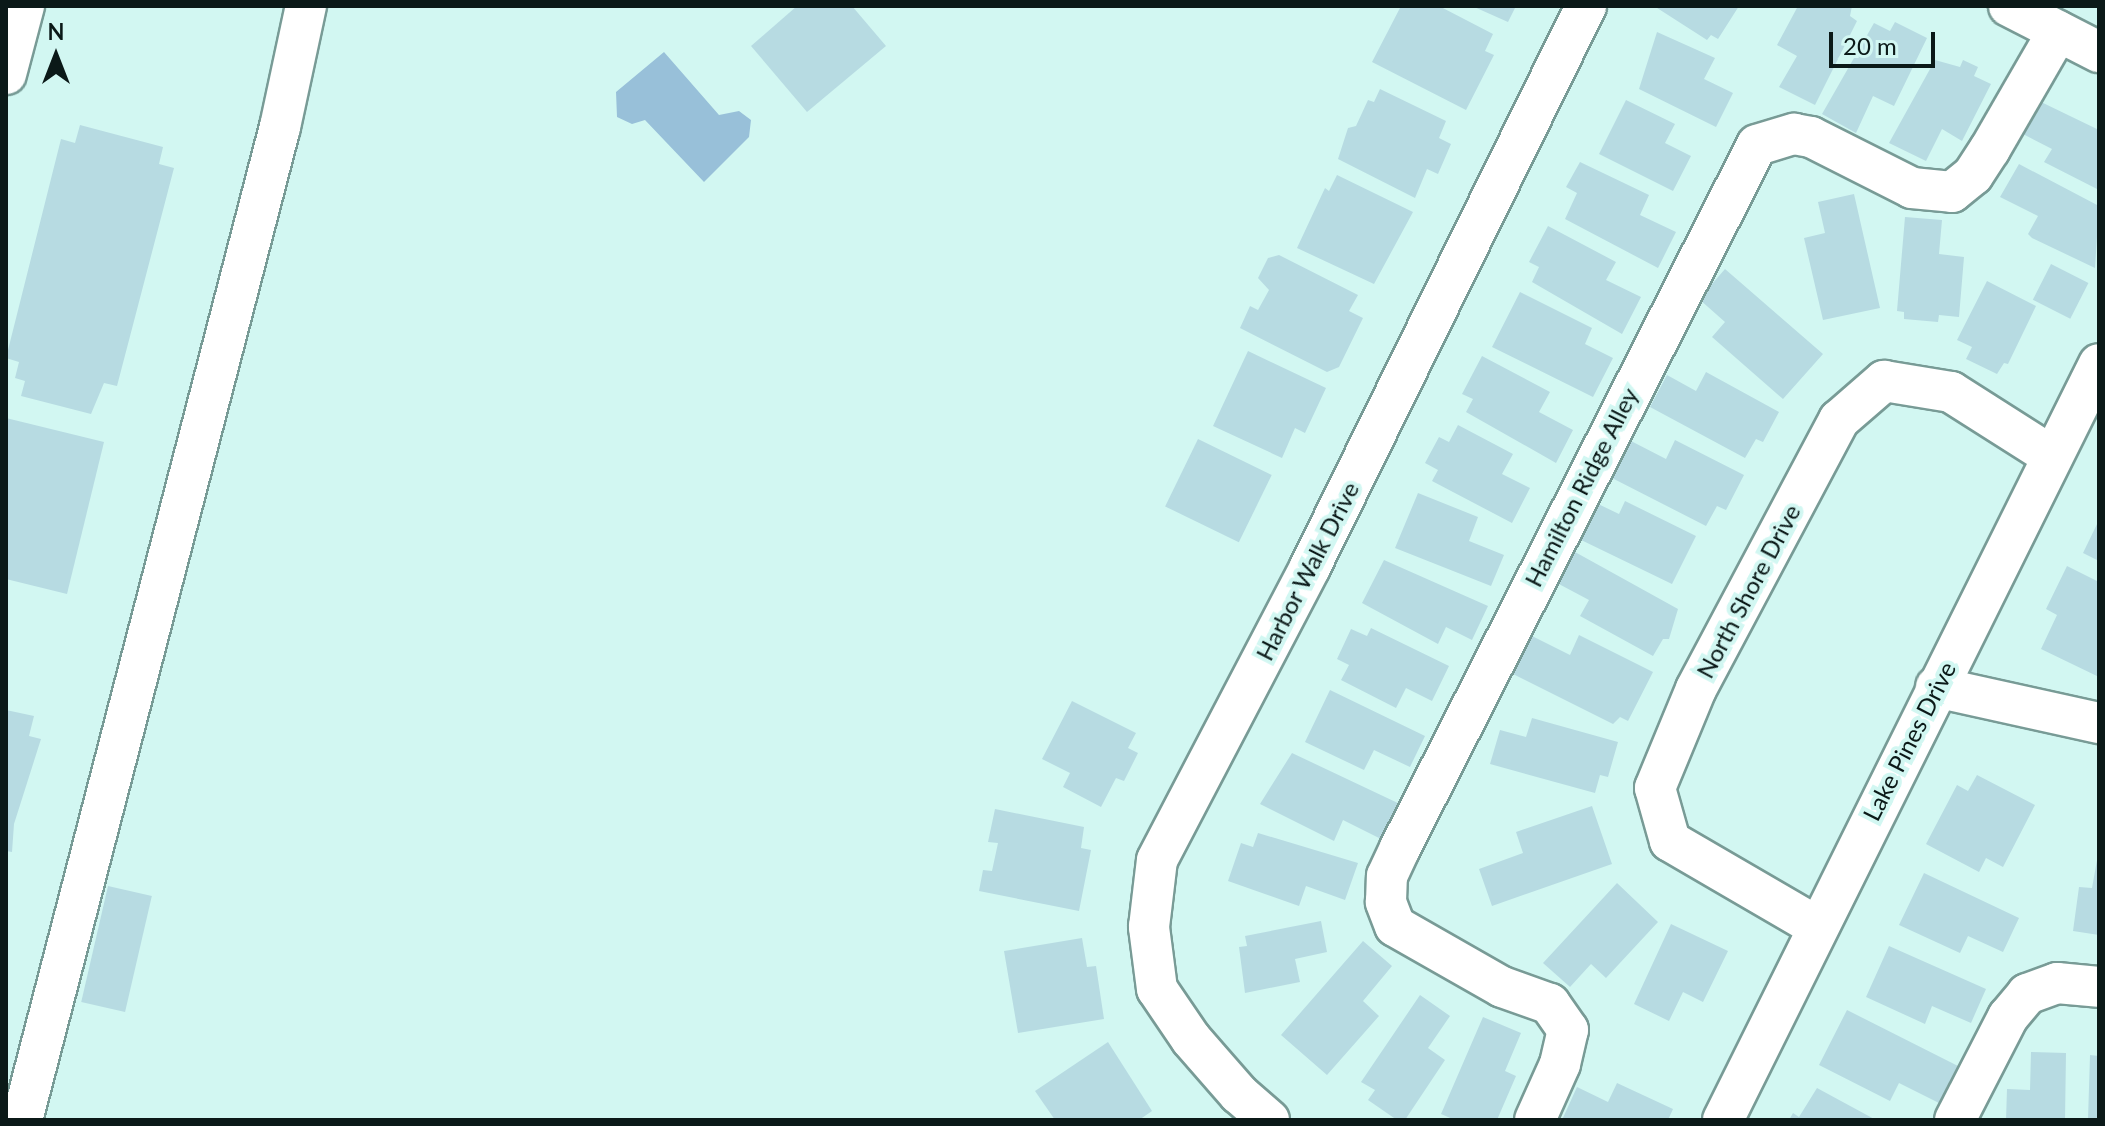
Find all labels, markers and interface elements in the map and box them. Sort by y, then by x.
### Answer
north arrow [16,16,96,96]
scale bar [1833,16,1939,66]
text: N [48,18,64,45]
text: 20 m [1843,31,1897,60]
street label: Hamilton Ridge Alley [1518,382,1644,592]
street label: Harbor Walk Drive [1249,477,1365,665]
street label: North Shore Drive [1690,499,1806,683]
street label: Lake Pines Drive [1857,657,1961,825]

